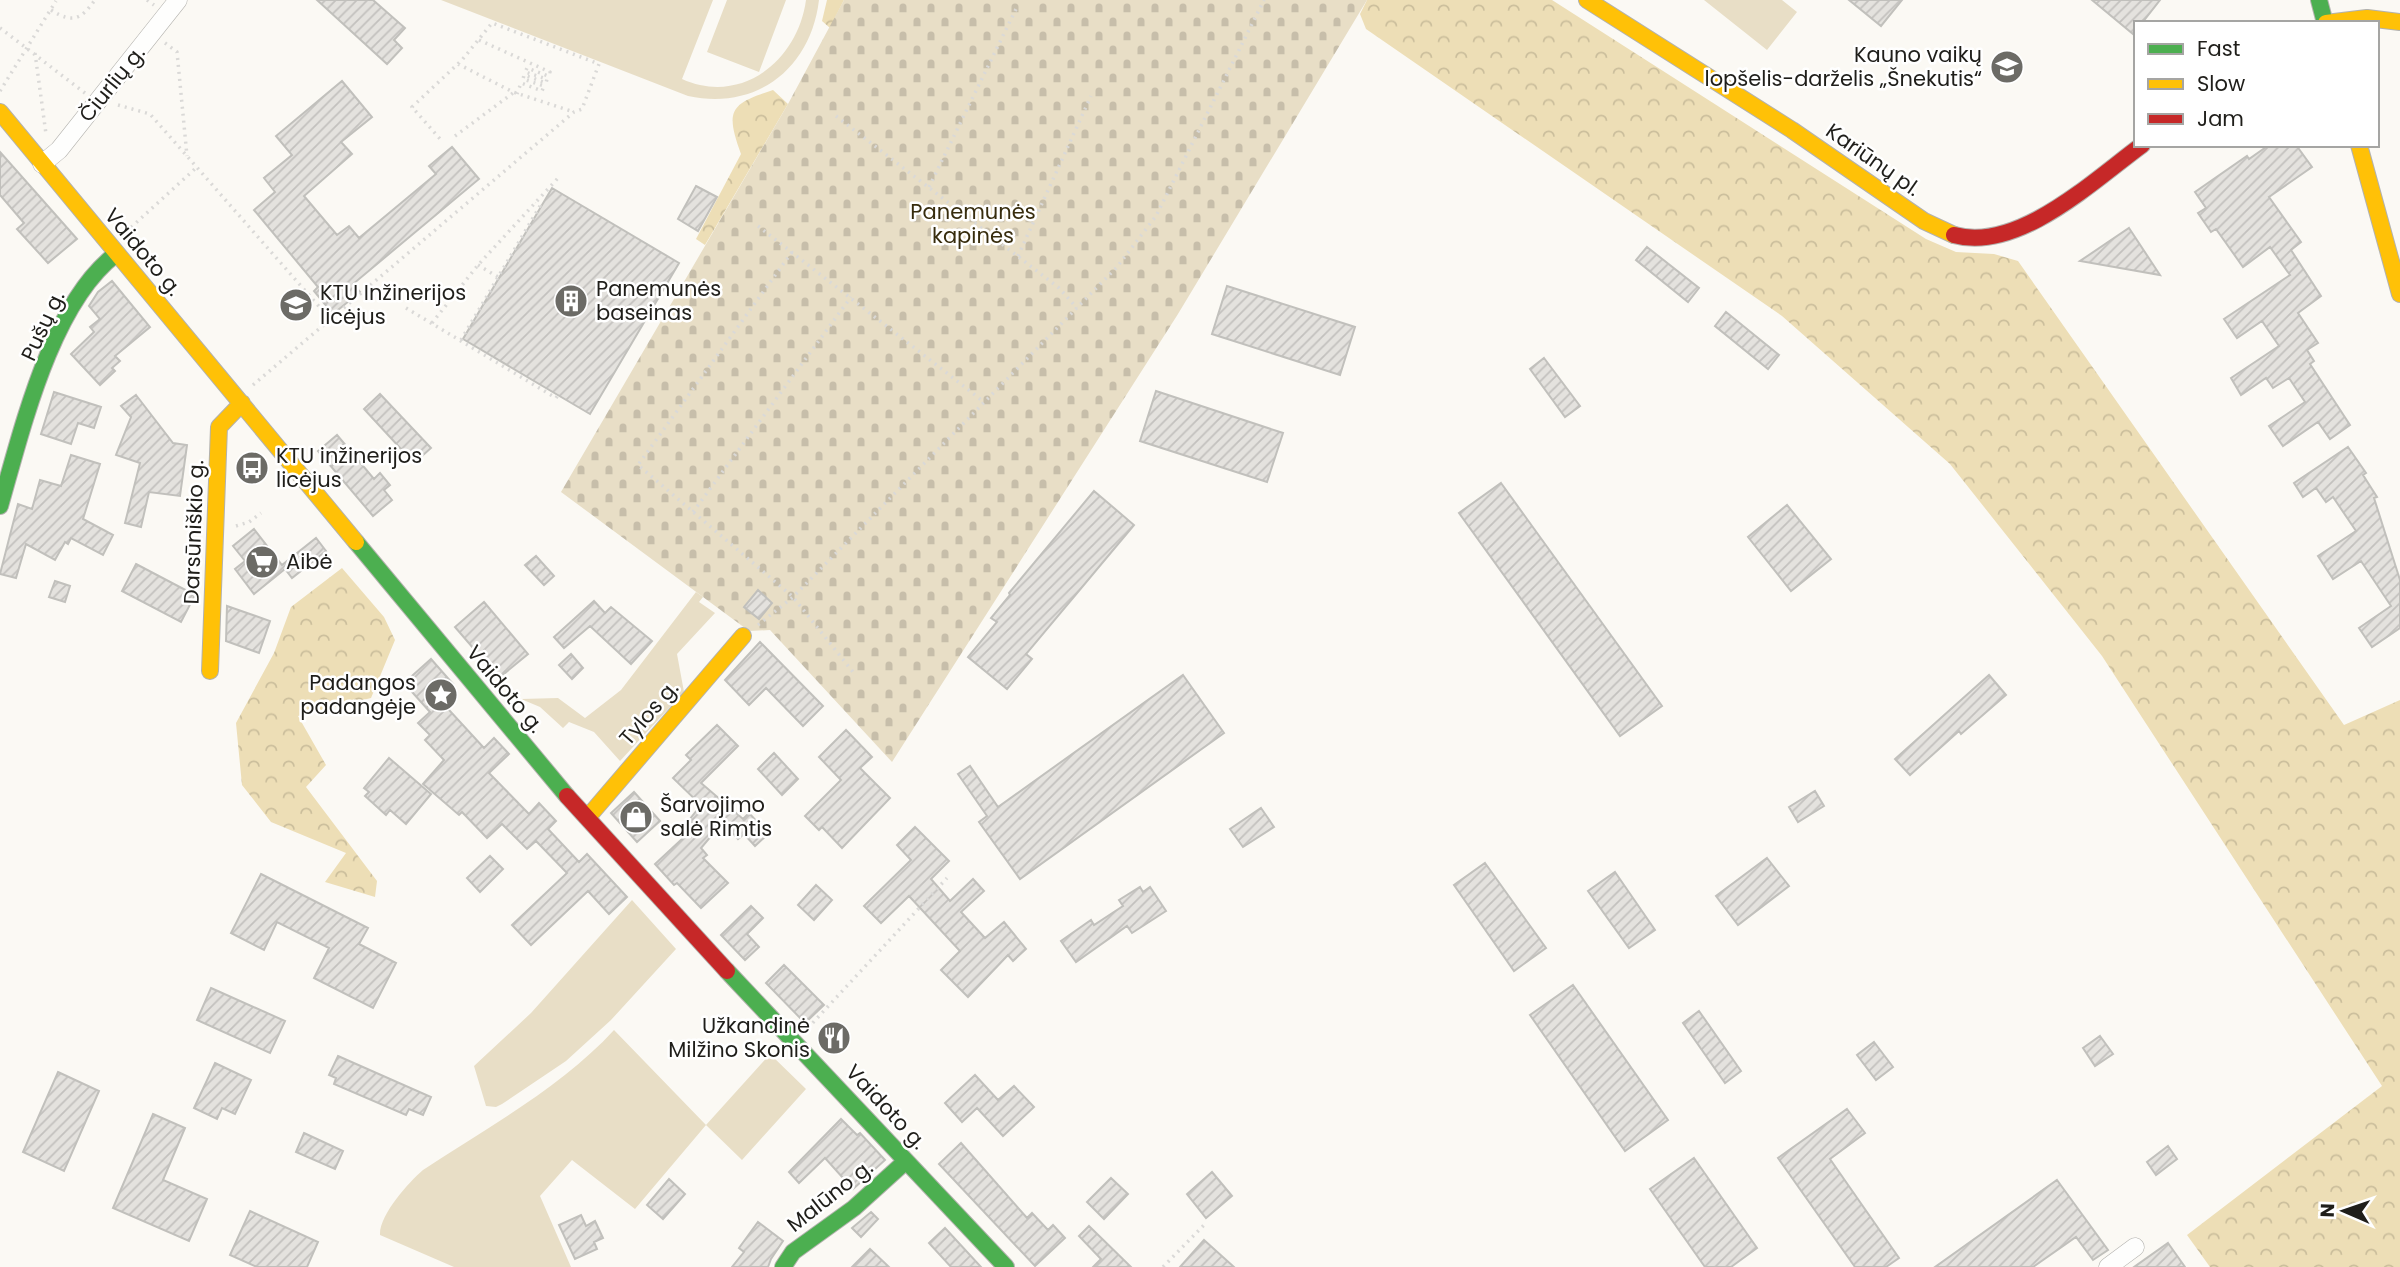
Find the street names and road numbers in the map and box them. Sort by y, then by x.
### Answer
street label: Čiurlių g. [72,39,151,128]
street label: Kariūnų pl. [1820,116,1926,203]
street label: Vaidoto g. [98,202,189,302]
street label: Pušų g. [14,286,71,366]
street label: Darsūniškio g. [176,459,211,605]
street label: Vaidoto g. [460,639,551,739]
street label: Tylos g. [612,674,685,751]
street label: Vaidoto g. [839,1058,933,1155]
street label: Malūno g. [781,1153,879,1238]

